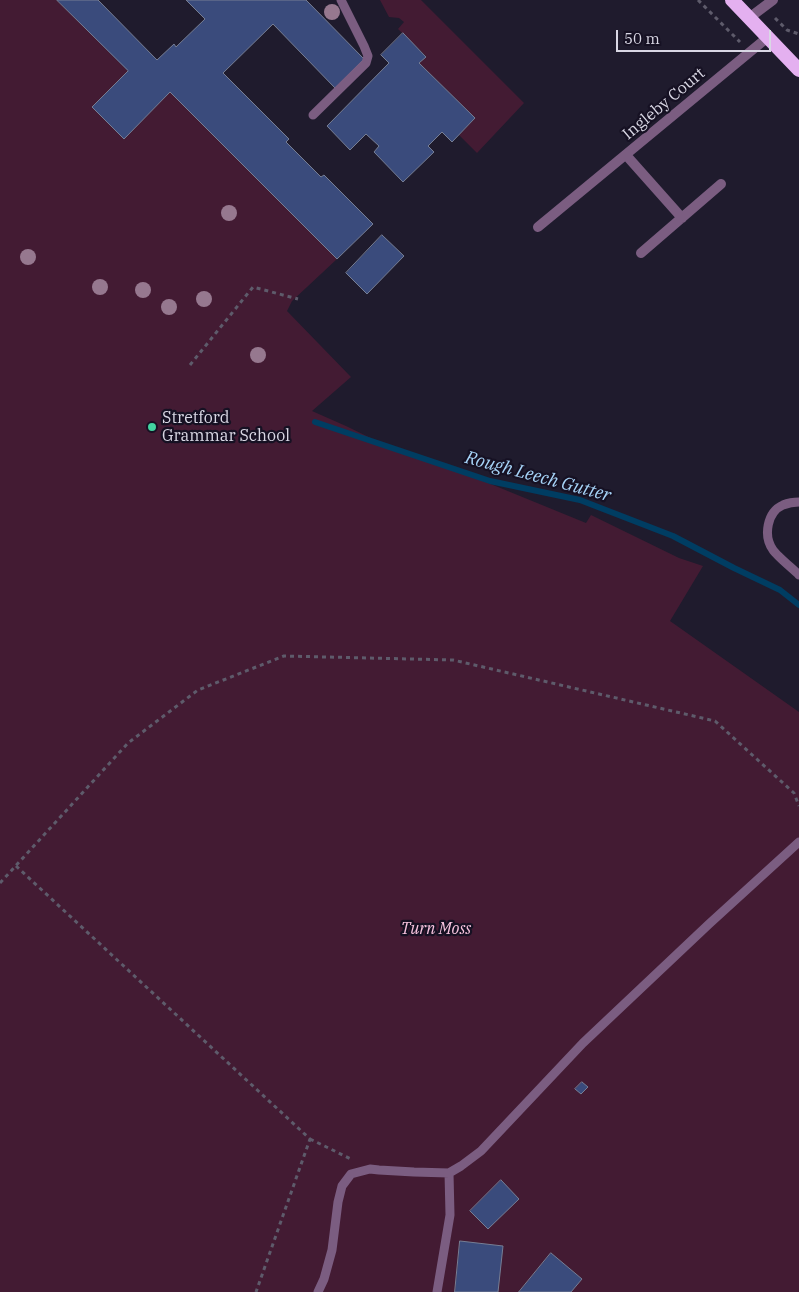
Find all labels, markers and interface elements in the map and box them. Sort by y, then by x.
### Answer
scale bar [619,20,774,52]
text: 50 m [624,29,660,48]
street label: Ingleby Court [619,64,709,144]
place label: Stretford Grammar School [162,408,290,446]
marker: Stretford Grammar School [146,421,158,433]
water label: Rough Leech Gutter [463,447,613,507]
park label: Turn Moss [401,919,471,939]

